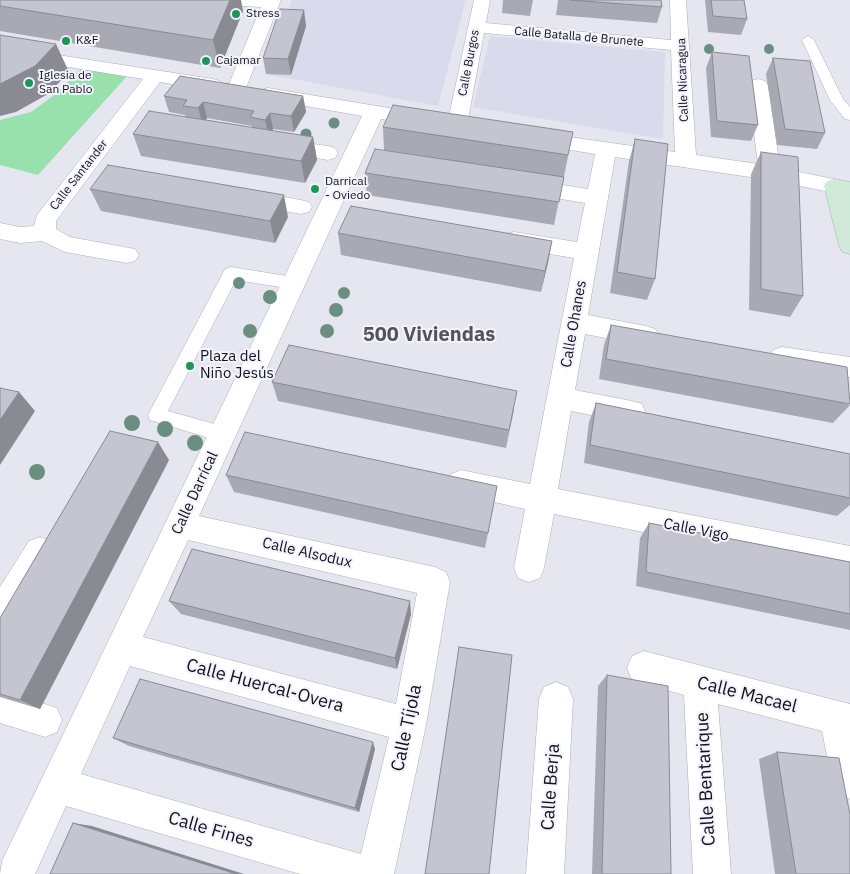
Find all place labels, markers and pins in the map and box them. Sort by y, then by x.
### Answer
place label: Stress [246,7,280,21]
marker: Stress [230,8,242,20]
place label: K&F [76,34,98,48]
marker: K&F [60,35,72,47]
place label: Cajamar [216,54,261,68]
marker: Cajamar [200,55,212,67]
place label: Iglesia de San Pablo [39,69,93,97]
marker: Iglesia de San Pablo [23,77,35,89]
place label: Darrical - Oviedo [325,175,370,203]
marker: Darrical - Oviedo [309,183,321,195]
place label: Plaza del Niño Jesús [200,348,274,383]
marker: Plaza del Niño Jesús [184,360,196,372]

